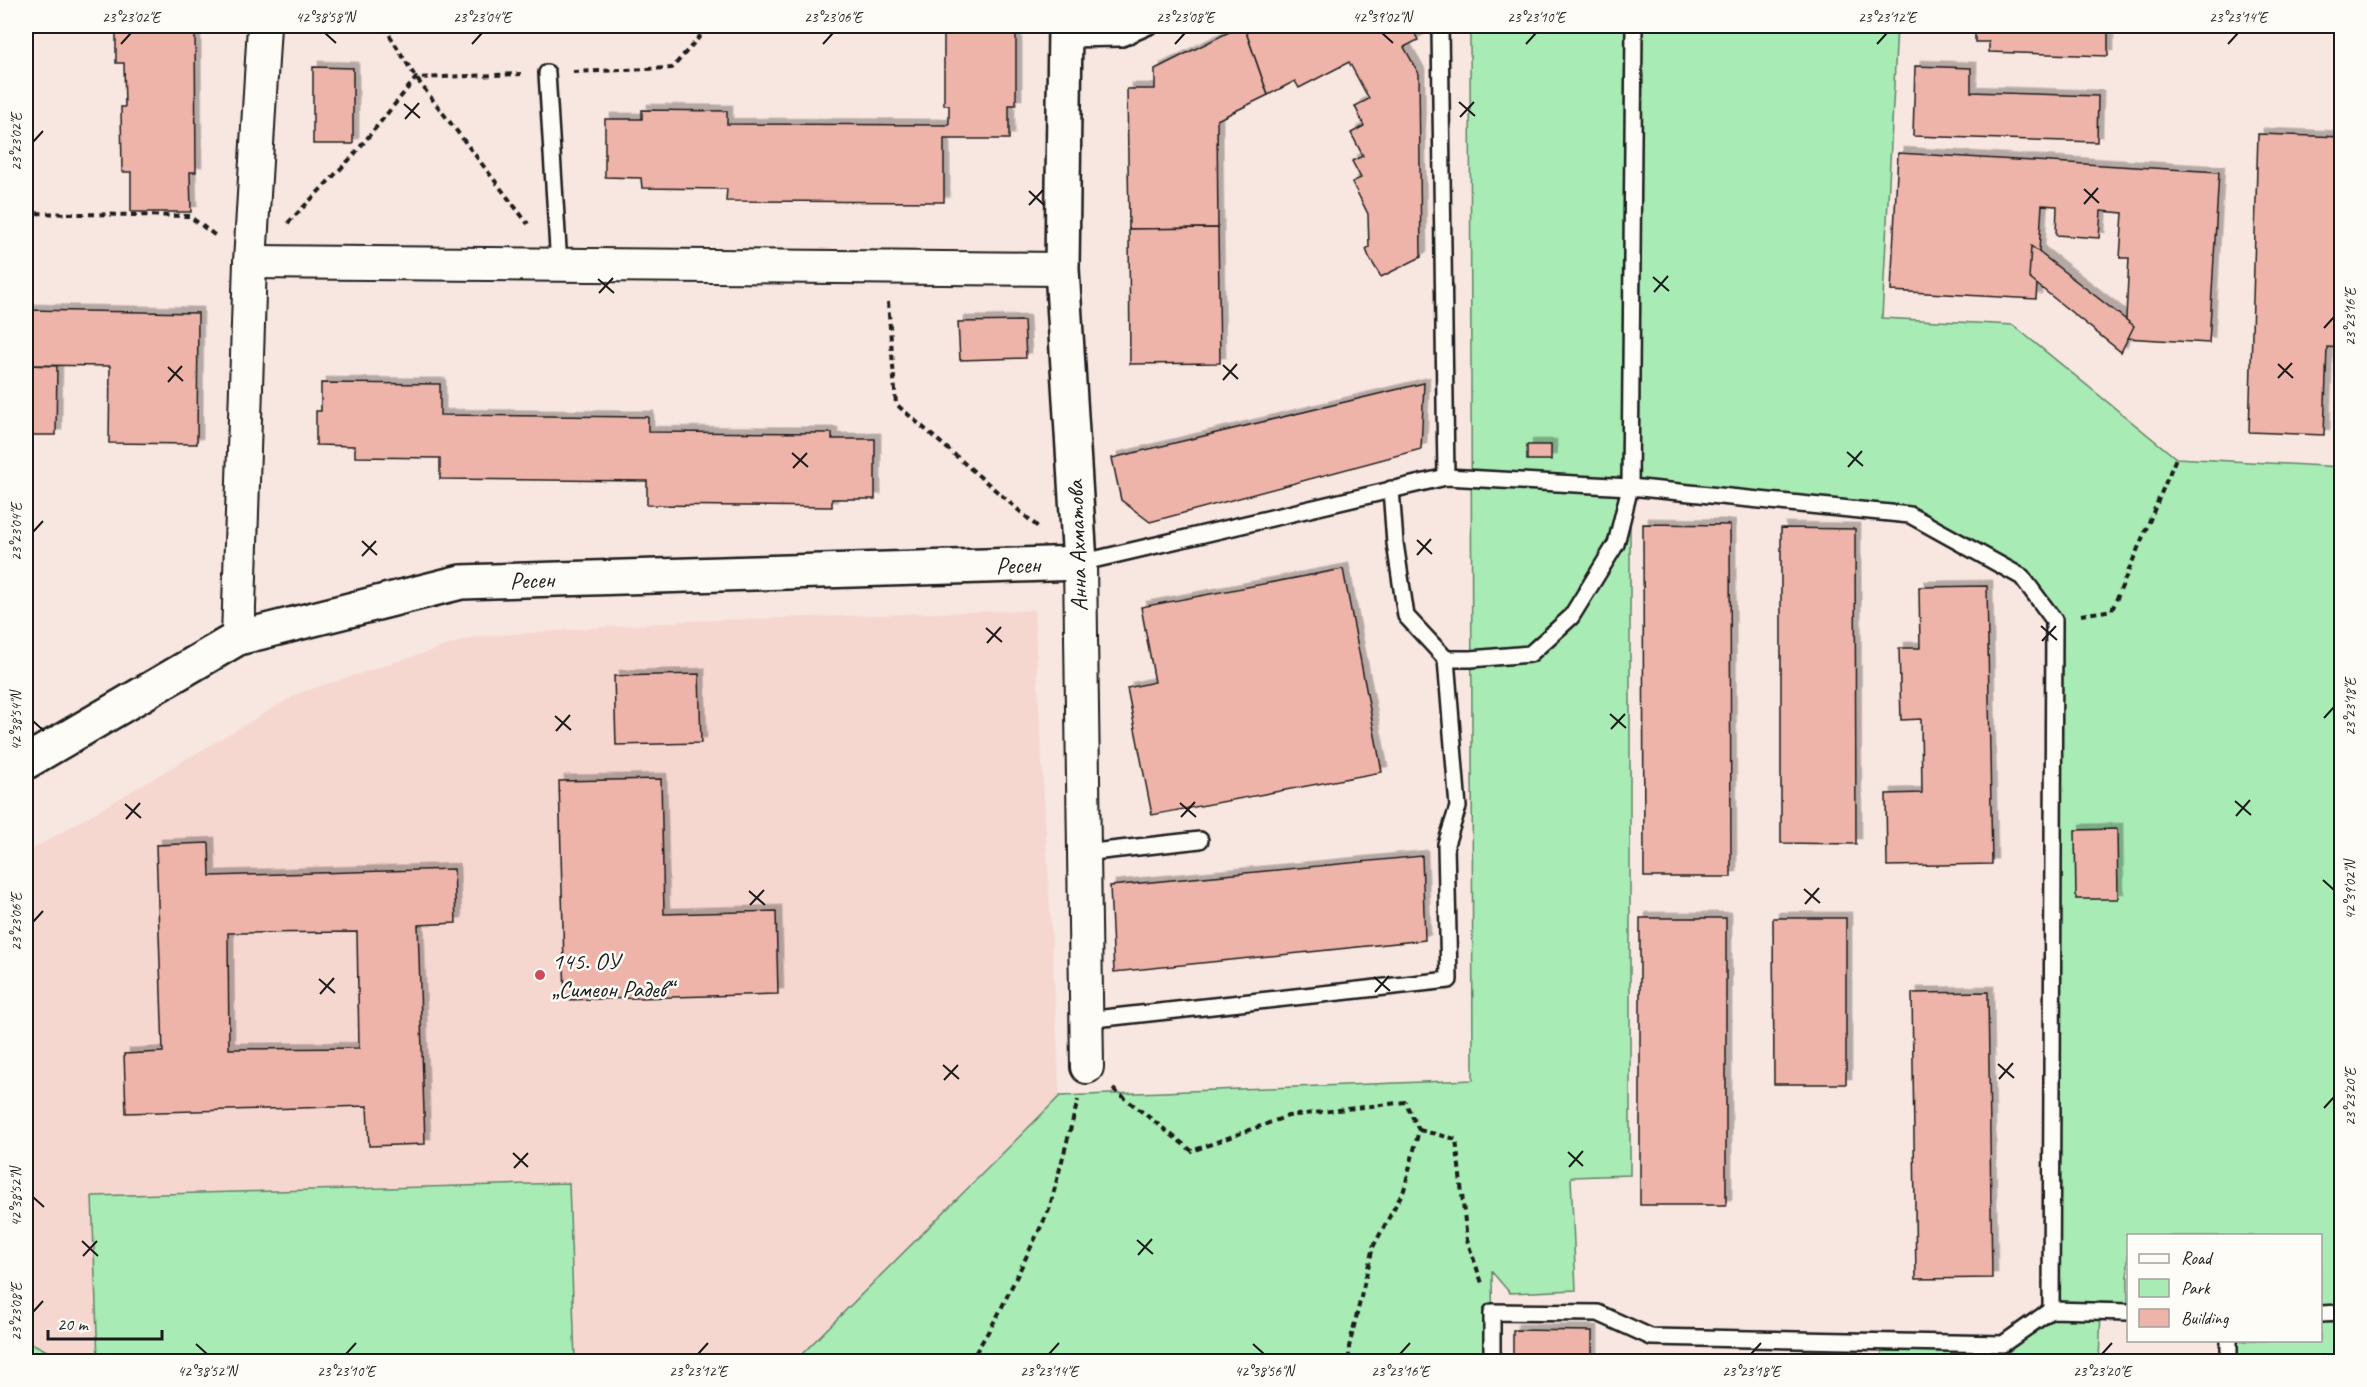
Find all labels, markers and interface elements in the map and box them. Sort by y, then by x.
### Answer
text: 23°23'02"E [102,8,162,27]
text: 42°38'58"N [295,8,358,27]
text: 23°23'04"E [453,8,513,27]
text: 23°23'06"E [804,8,864,27]
text: 23°23'08"E [1156,8,1216,27]
text: 42°39'02"N [1352,8,1415,27]
text: 23°23'10"E [1507,8,1567,27]
text: 23°23'12"E [1858,8,1918,27]
text: 23°23'14"E [2209,8,2269,27]
text: 23°23'02"E [7,111,26,171]
text: 23°23'16"E [2341,286,2360,346]
street label: Анна Ахматова [1060,478,1094,612]
text: 23°23'04"E [7,501,26,561]
street label: Ресен [995,549,1042,581]
street label: Ресен [509,564,556,596]
text: 23°23'18"E [2341,676,2360,736]
text: 42°38'54"N [7,688,26,751]
text: 42°39'02"N [2341,857,2360,920]
text: 23°23'06"E [7,891,26,951]
place label: 145. ОУ „Симеон Радев“ [552,946,678,1004]
marker: 145. ОУ „Симеон Радев“ [533,968,547,982]
text: 23°23'20"E [2341,1066,2360,1126]
text: 42°38'52"N [7,1164,26,1227]
legend [2127,1234,2322,1342]
text: Road [2181,1247,2214,1269]
text: Park [2181,1277,2211,1299]
text: 23°23'08"E [7,1281,26,1341]
scale bar [48,1303,162,1341]
text: Building [2181,1307,2230,1329]
text: 20 m [57,1313,90,1335]
text: 42°38'52"N [177,1362,240,1381]
text: 23°23'10"E [317,1362,377,1381]
text: 23°23'12"E [669,1362,729,1381]
text: 23°23'14"E [1020,1362,1080,1381]
text: 42°38'56"N [1234,1362,1297,1381]
text: 23°23'16"E [1371,1362,1431,1381]
text: 23°23'18"E [1722,1362,1782,1381]
text: 23°23'20"E [2073,1362,2133,1381]

